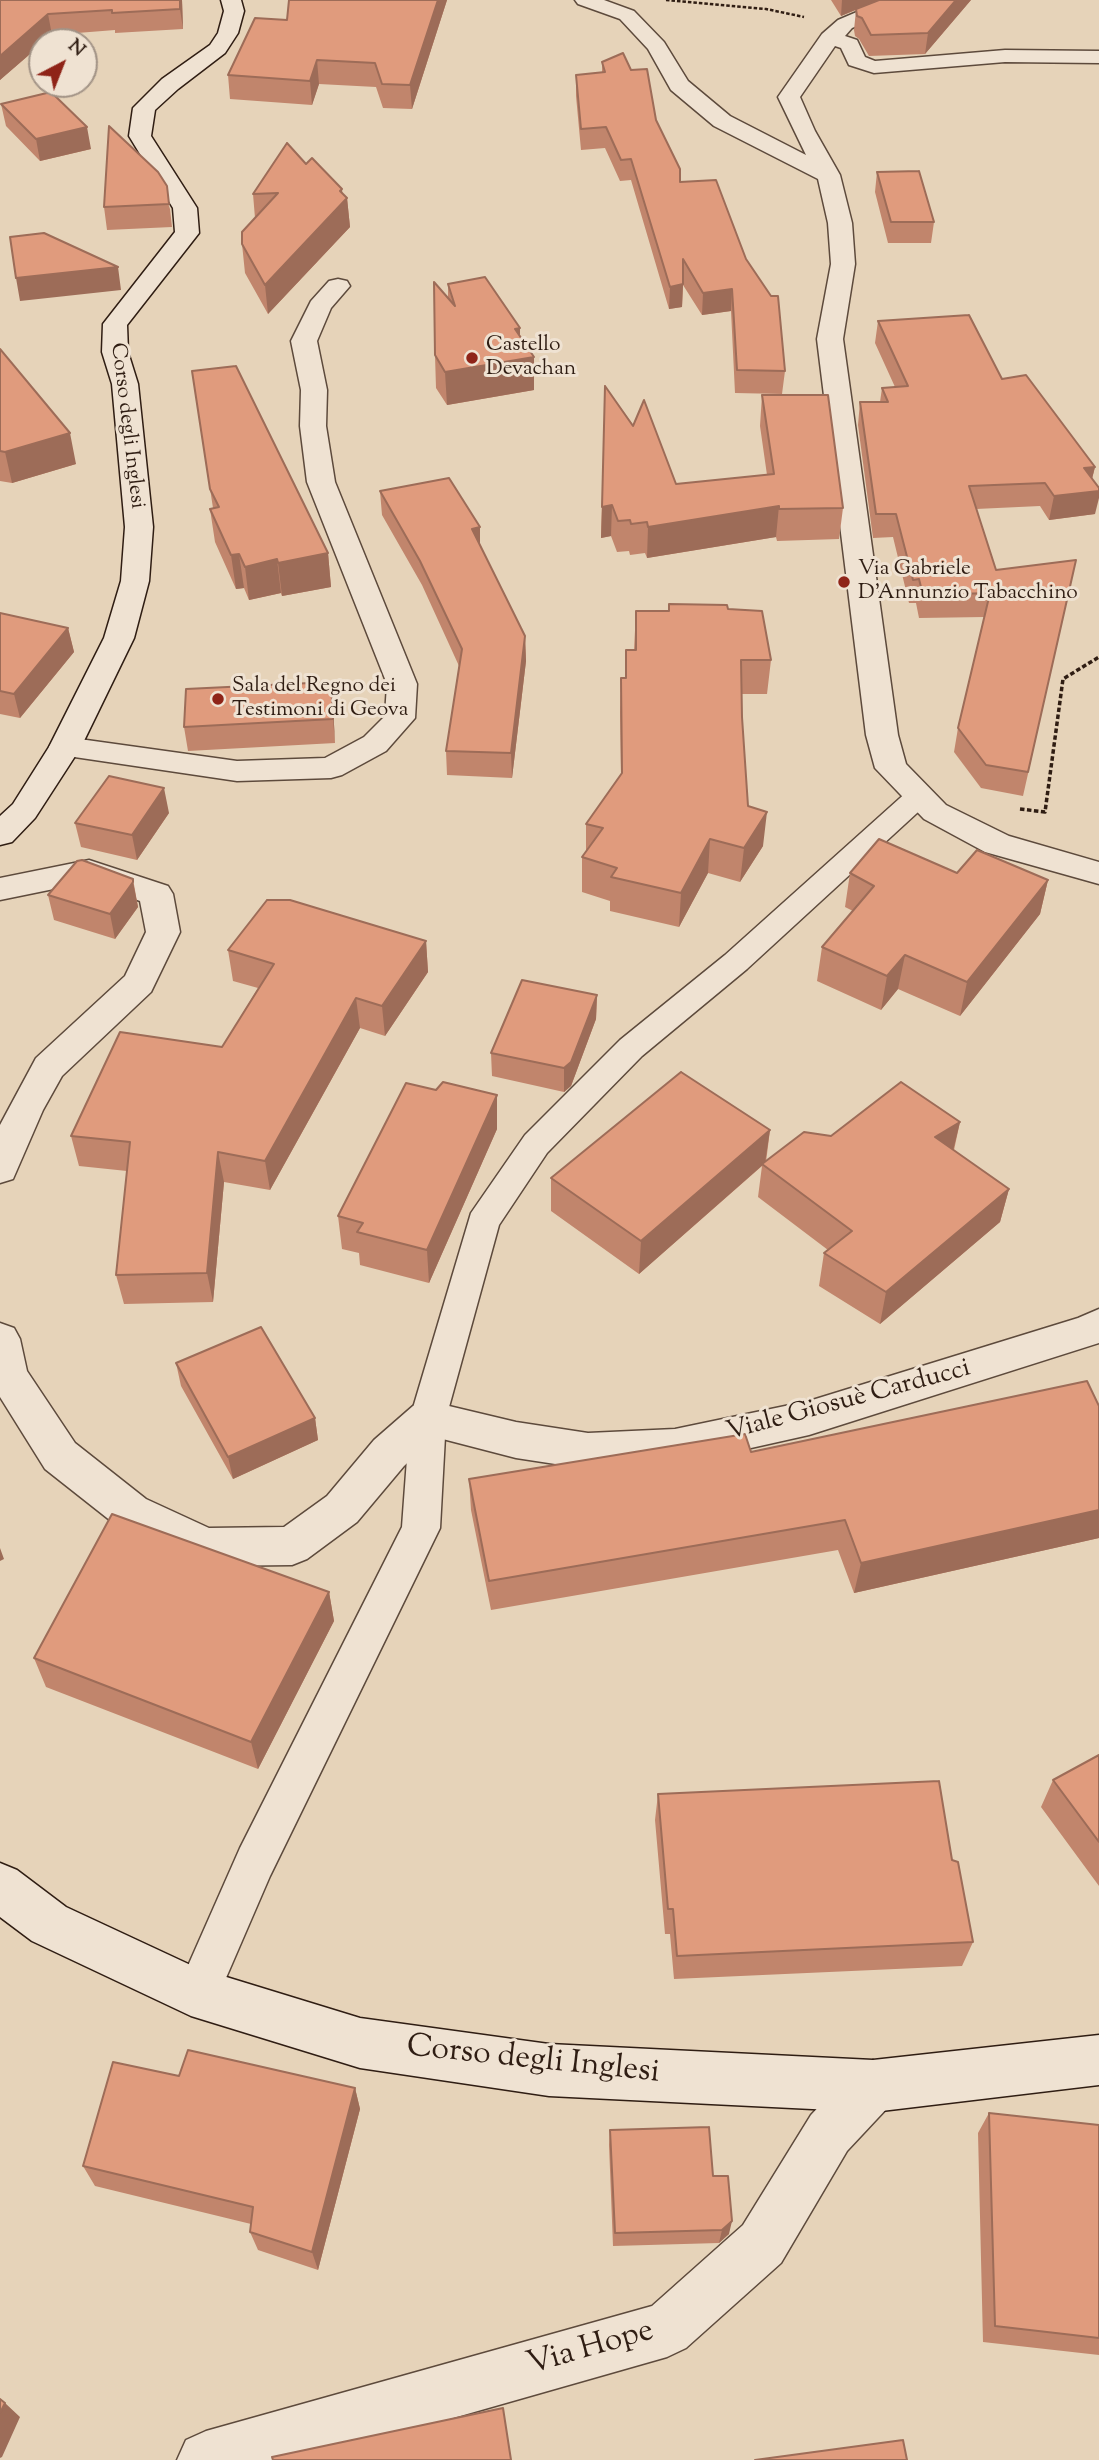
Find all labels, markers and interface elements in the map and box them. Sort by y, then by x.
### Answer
north arrow [28,28,98,98]
text: N [61,33,91,64]
place label: Castello Devachan [486,333,576,383]
street label: Corso degli Inglesi [103,342,149,510]
marker: Castello Devachan [464,350,480,366]
place label: Via Gabriele D'Annunzio Tabacchino [858,557,1078,607]
marker: Via Gabriele D'Annunzio Tabacchino [836,574,852,590]
place label: Sala del Regno dei Testimoni di Geova [232,674,408,724]
marker: Sala del Regno dei Testimoni di Geova [210,691,226,707]
street label: Viale Giosuè Carducci [724,1354,974,1450]
street label: Corso degli Inglesi [405,2030,661,2094]
street label: Via Hope [523,2314,659,2386]

